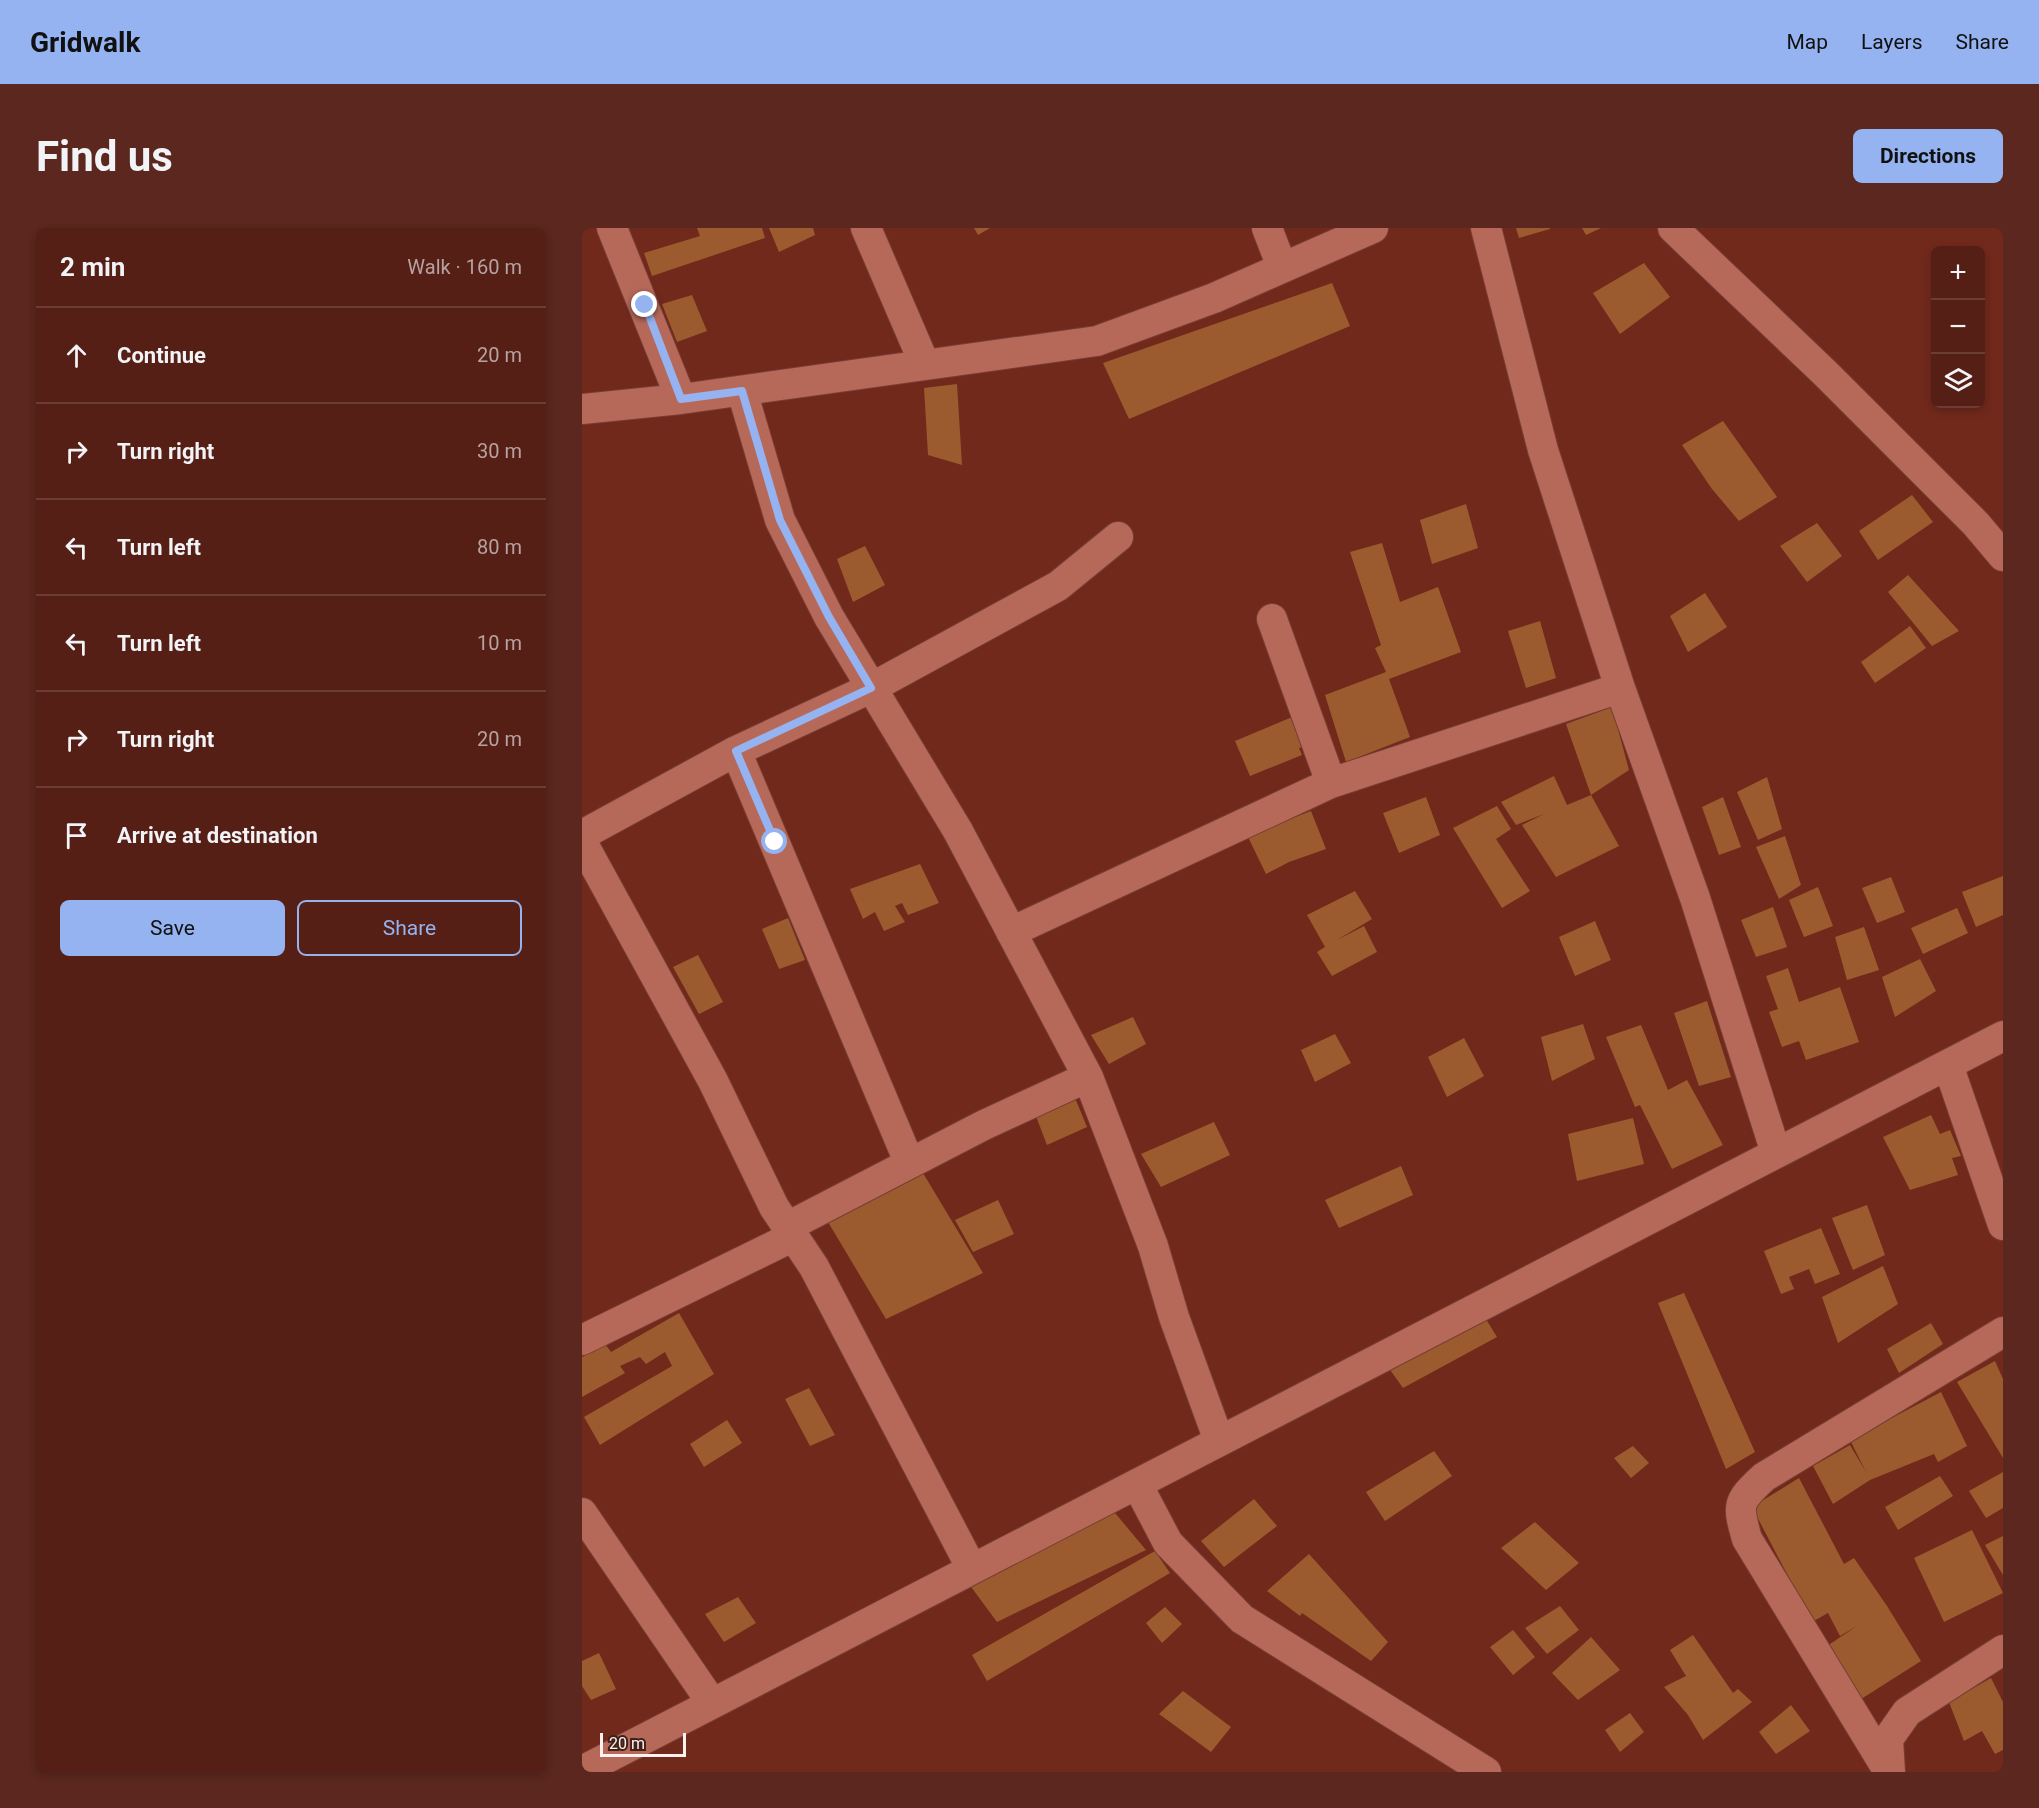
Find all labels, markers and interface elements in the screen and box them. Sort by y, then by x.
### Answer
text: Gridwalk [30,26,140,59]
text: Map [1786,30,1828,54]
text: Layers [1861,30,1922,54]
text: Share [1955,30,2009,54]
button: Directions [1853,129,2003,183]
text: Find us [36,132,173,181]
map controls [1931,246,1985,408]
button: + [1931,246,1985,300]
text: 2 min [60,252,125,282]
text: Walk · 160 m [407,255,522,279]
route end [631,291,657,317]
button: − [1931,300,1985,354]
icon: ahead [60,339,93,372]
text: Continue [117,343,206,368]
text: 20 m [477,343,522,367]
button: layers [1931,354,1985,408]
icon: right [60,435,93,468]
text: Turn right [117,439,214,464]
text: 30 m [477,439,522,463]
icon: left [60,531,93,564]
text: Turn left [117,535,201,560]
text: 80 m [477,535,522,559]
icon: left [60,627,93,660]
text: Turn left [117,631,201,656]
text: 10 m [477,631,522,655]
icon: right [60,723,93,756]
text: Turn right [117,727,214,752]
text: 20 m [477,727,522,751]
icon: arrive [60,819,93,852]
text: Arrive at destination [117,823,318,848]
route start [761,828,787,854]
button: Save [60,900,285,956]
button: Share [297,900,522,956]
scale bar [600,1730,686,1758]
text: 20 m [609,1734,645,1753]

